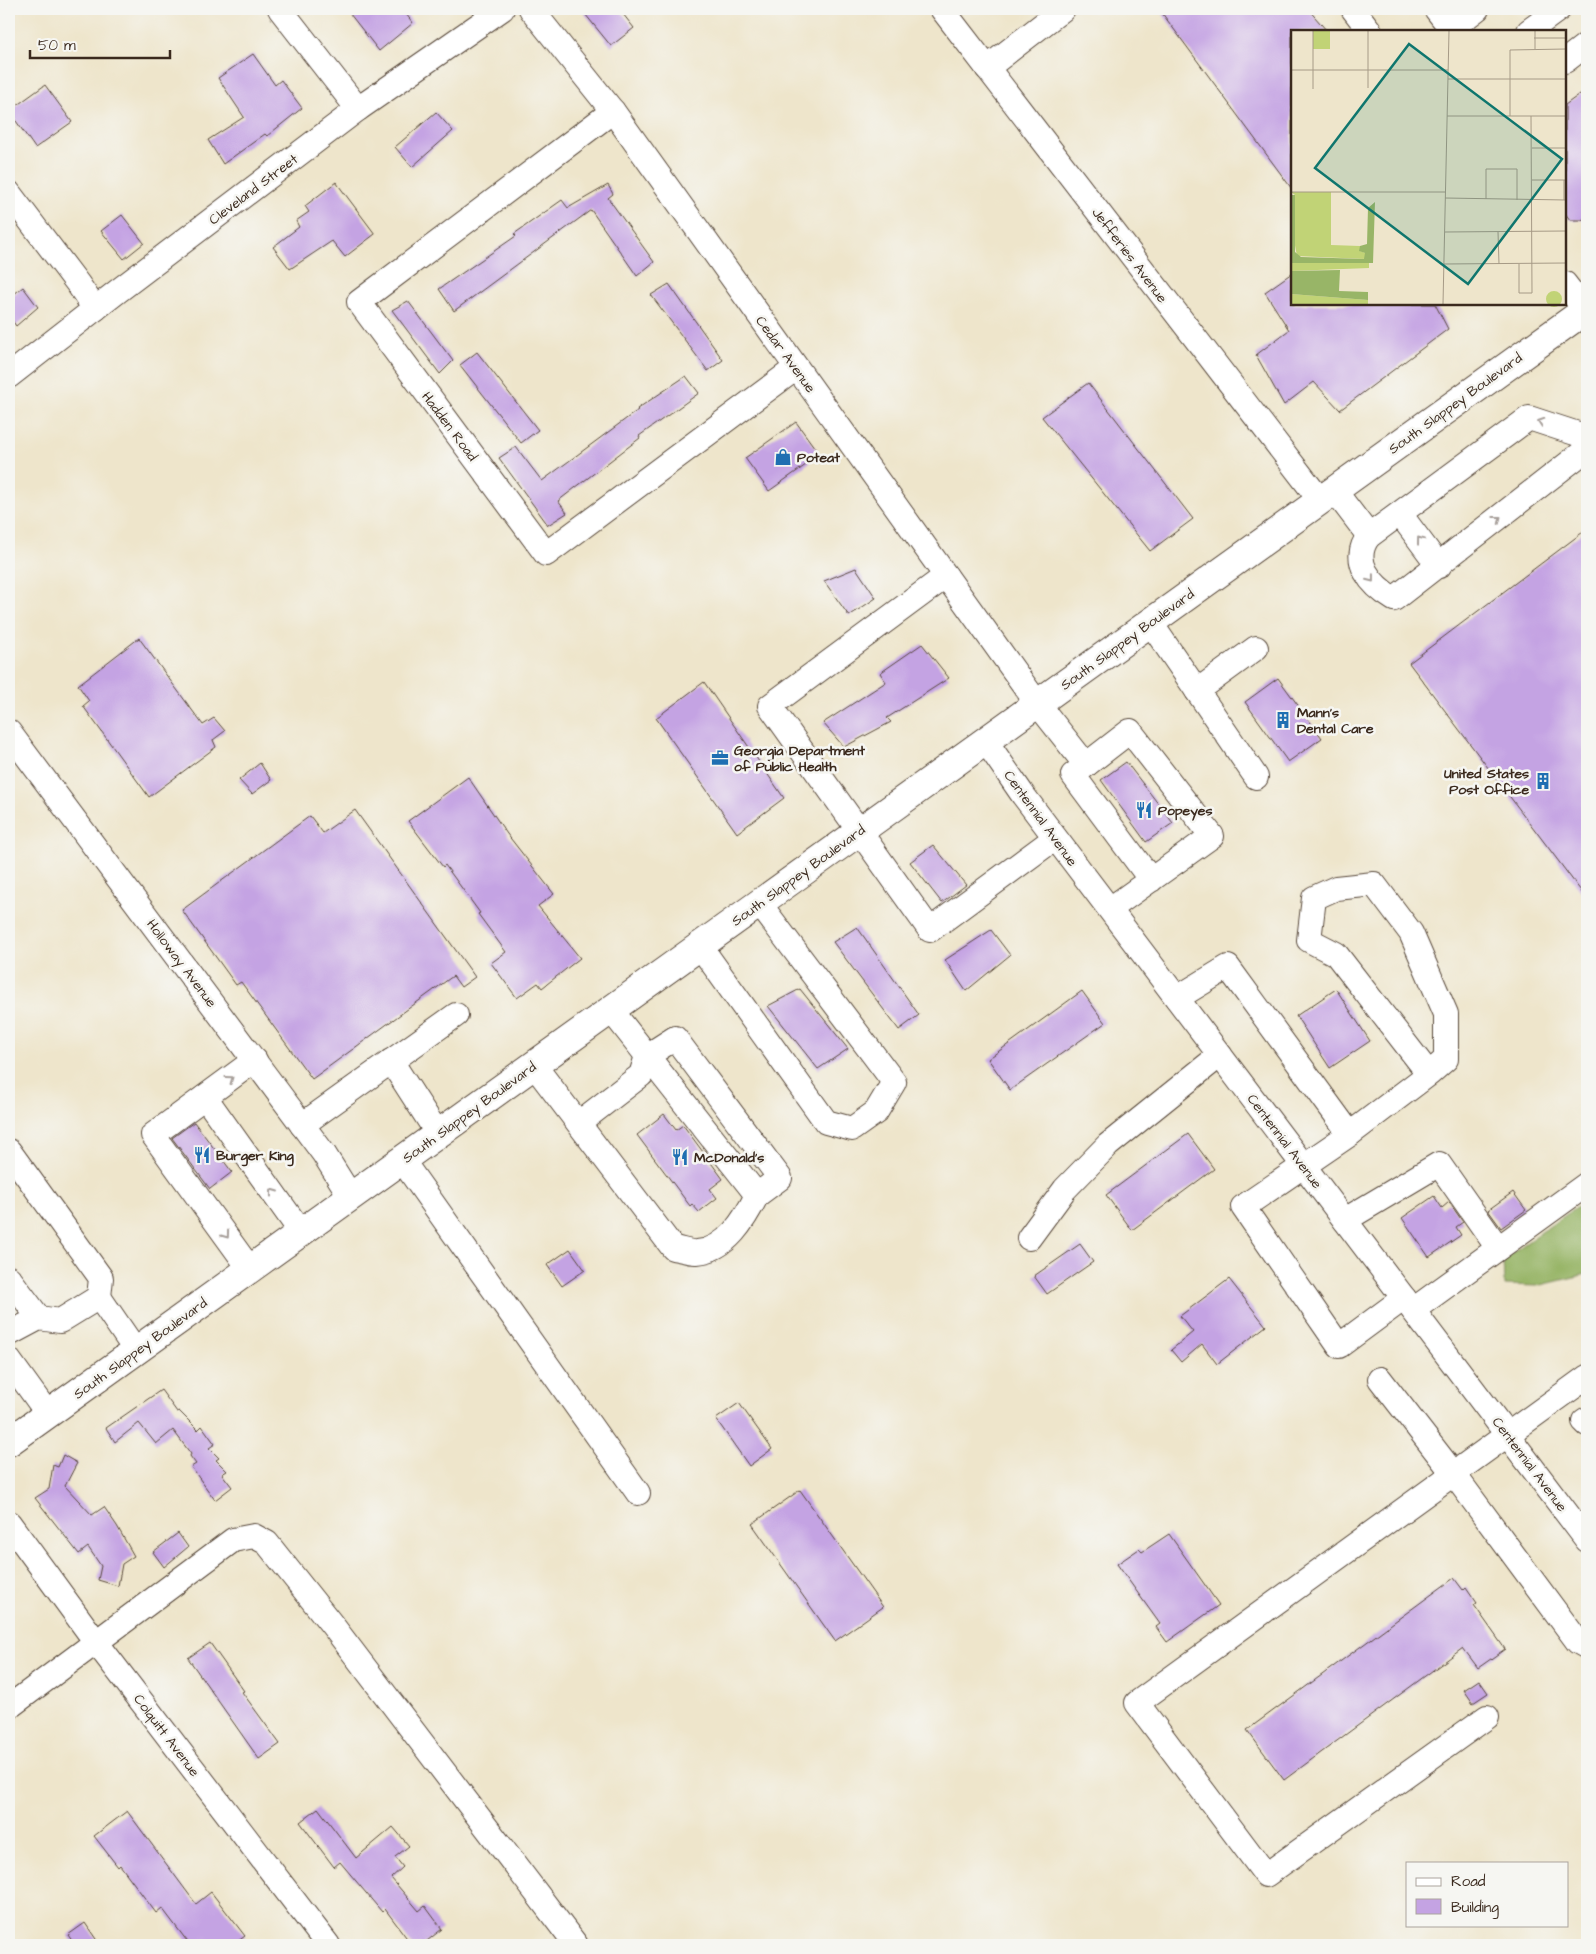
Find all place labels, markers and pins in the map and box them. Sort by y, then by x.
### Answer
shop icon: Poteat [773,447,793,467]
place label: Poteat [797,448,840,468]
place label: Mann's Dental Care [1297,703,1374,739]
building icon: Mann's Dental Care [1273,710,1293,730]
place label: Georgia Department of Public Health [734,741,865,777]
office icon: Georgia Department of Public Health [710,748,730,768]
place label: United States Post Office [1444,764,1529,800]
building icon: United States Post Office [1533,771,1553,791]
restaurant icon: Popeyes [1134,800,1154,820]
place label: Popeyes [1158,801,1212,821]
restaurant icon: Burger King [192,1145,212,1165]
place label: Burger King [216,1146,295,1167]
restaurant icon: McDonald's [670,1147,690,1167]
place label: McDonald's [694,1148,764,1168]

